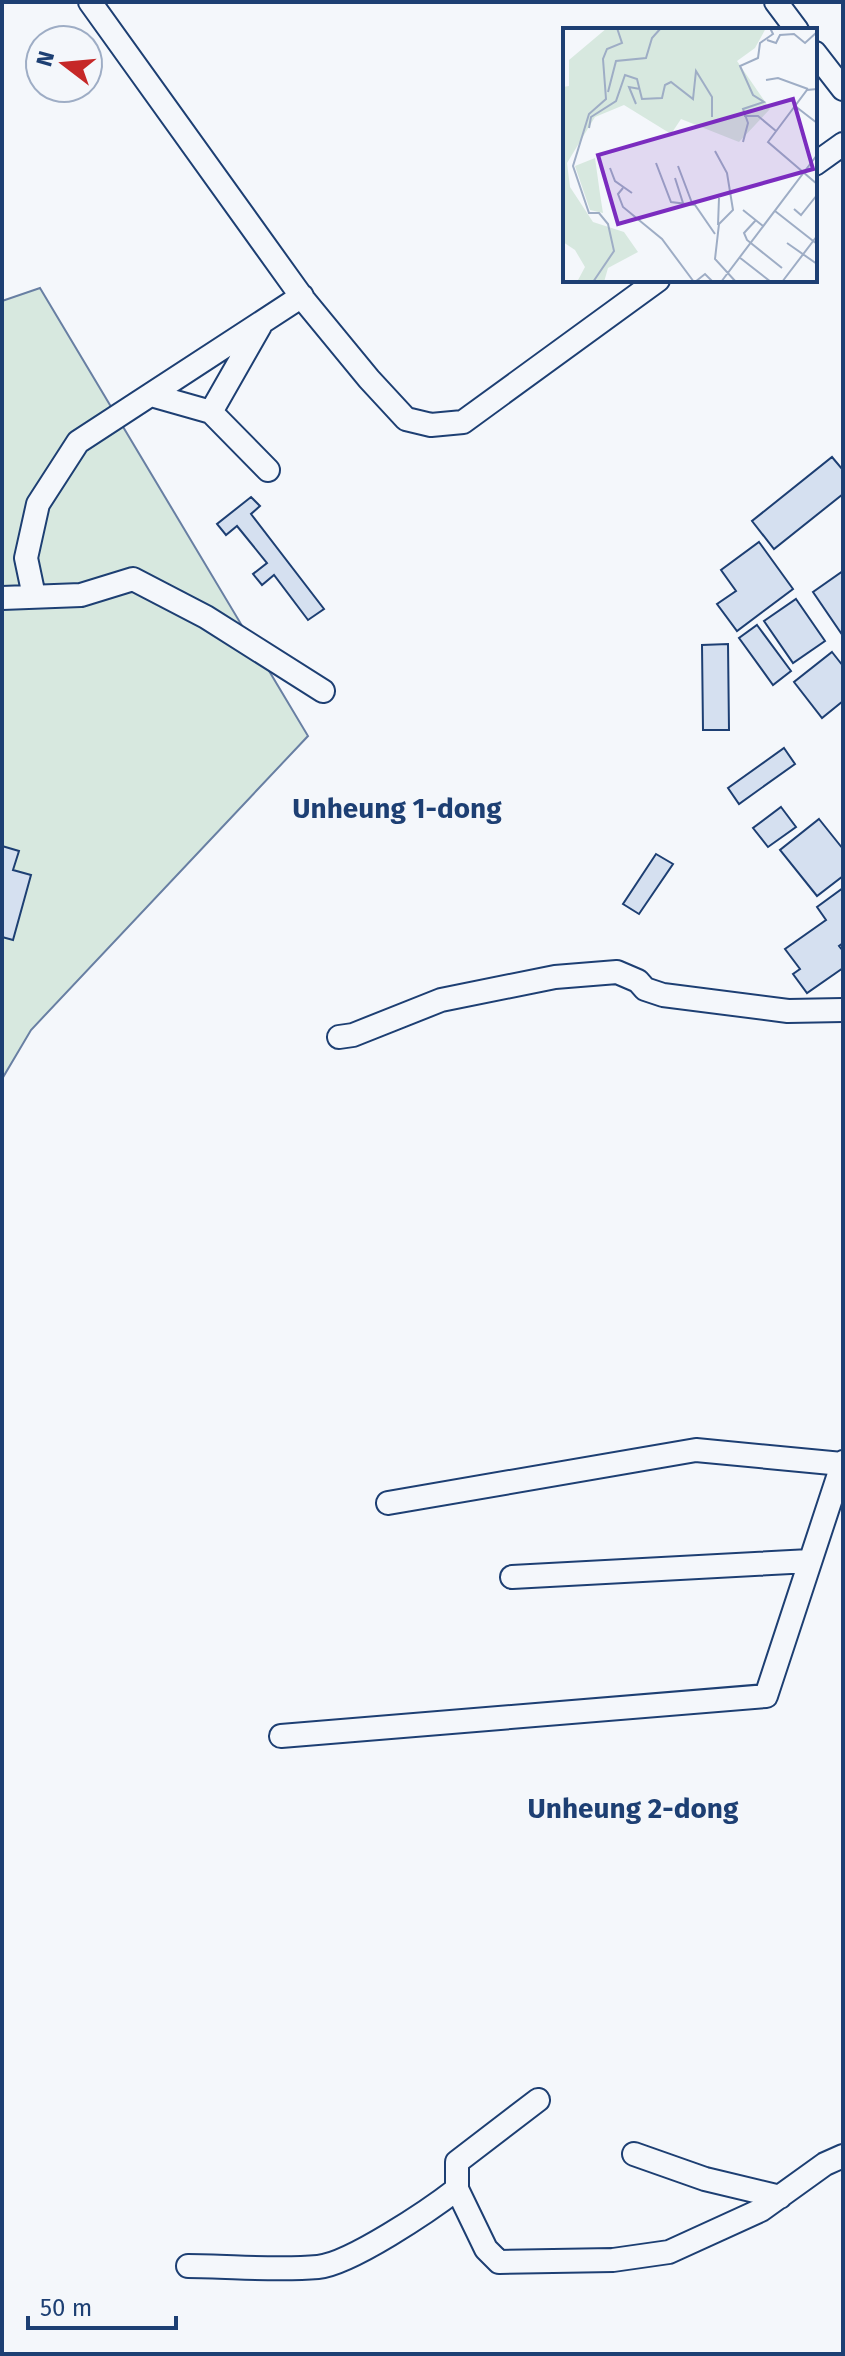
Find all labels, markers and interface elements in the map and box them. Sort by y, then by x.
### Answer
north arrow [24,24,104,104]
inset map [563,28,817,282]
text: N [30,48,60,69]
district label: Unheung 1-dong [292,792,502,825]
district label: Unheung 2-dong [528,1792,739,1825]
scale bar [28,2280,176,2330]
text: 50 m [40,2294,92,2322]

